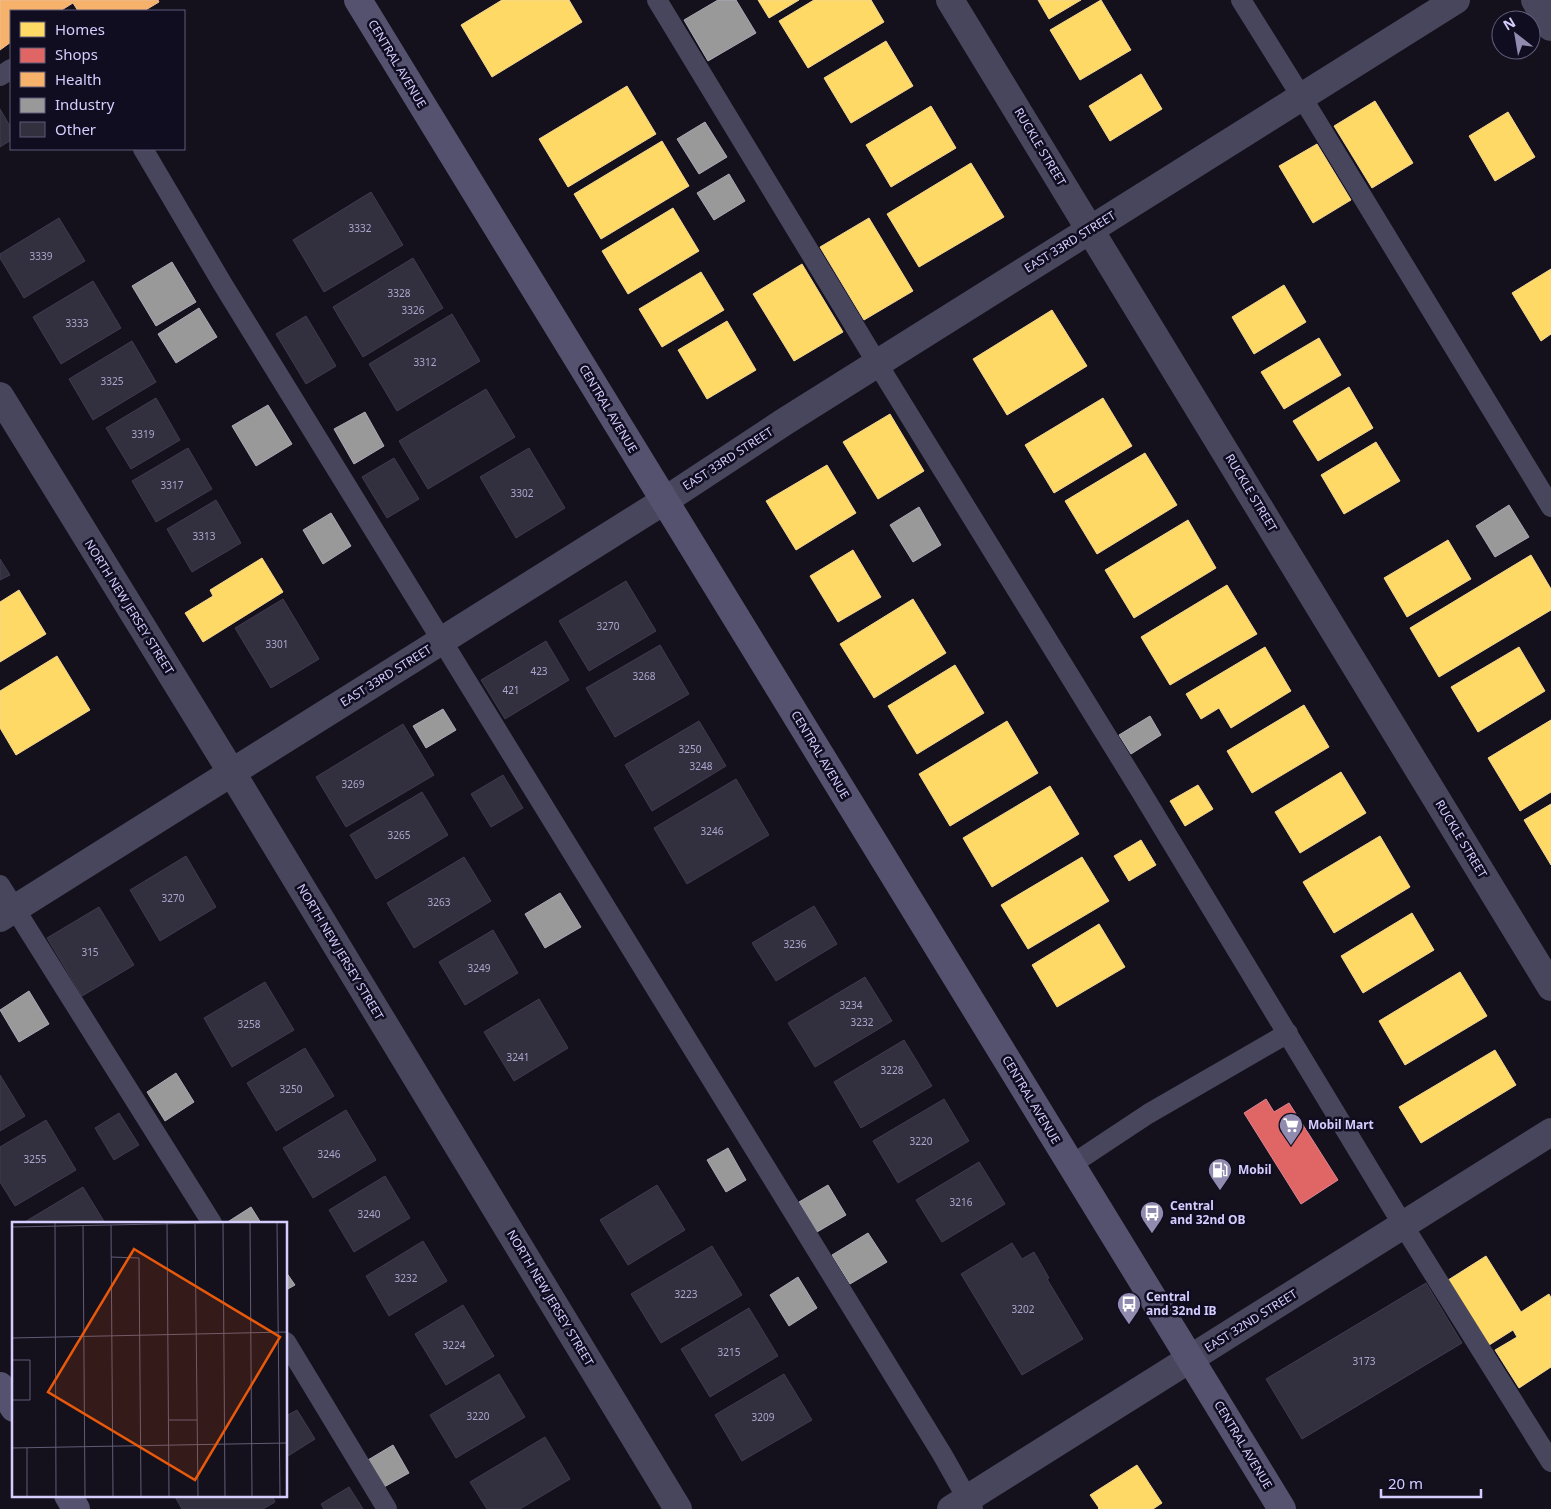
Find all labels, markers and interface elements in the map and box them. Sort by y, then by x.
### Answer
legend [10,10,185,150]
north arrow [1491,10,1541,60]
text: N [1499,12,1519,35]
street label: CENTRAL AVENUE [364,16,431,111]
text: Homes [55,19,105,39]
text: Shops [55,44,98,64]
text: Health [55,69,102,89]
text: Industry [55,94,115,114]
street label: RUCKLE STREET [1010,105,1071,189]
text: Other [55,119,96,139]
street label: EAST 33RD STREET [1021,207,1119,276]
house number: 3332 [349,221,372,235]
house number: 3339 [30,249,53,263]
house number: 3328 [388,286,411,300]
house number: 3326 [402,303,425,317]
house number: 3333 [66,316,89,330]
house number: 3312 [414,355,437,369]
street label: CENTRAL AVENUE [575,361,642,456]
house number: 3325 [101,374,124,388]
street label: EAST 33RD STREET [679,423,776,494]
house number: 3319 [132,427,155,441]
street label: RUCKLE STREET [1221,451,1282,535]
house number: 3317 [161,478,184,492]
house number: 3302 [511,486,534,500]
house number: 3313 [193,529,216,543]
street label: NORTH NEW JERSEY STREET [81,536,178,678]
house number: 3270 [597,619,620,633]
house number: 3301 [266,637,288,651]
street label: EAST 33RD STREET [337,641,435,710]
house number: 423 [530,664,548,678]
house number: 3268 [633,669,656,683]
house number: 421 [502,683,520,697]
street label: CENTRAL AVENUE [787,707,854,802]
house number: 3250 [679,742,702,756]
house number: 3248 [690,759,713,773]
house number: 3269 [342,777,365,791]
street label: RUCKLE STREET [1431,797,1492,881]
house number: 3246 [701,824,724,838]
house number: 3265 [388,828,411,842]
street label: NORTH NEW JERSEY STREET [293,880,388,1023]
house number: 3270 [162,891,185,905]
house number: 3263 [428,895,451,909]
house number: 3236 [784,937,807,951]
house number: 315 [81,945,99,959]
house number: 3249 [468,961,491,975]
house number: 3234 [840,998,863,1012]
house number: 3232 [851,1015,874,1029]
house number: 3258 [238,1017,261,1031]
house number: 3241 [507,1050,529,1064]
street label: CENTRAL AVENUE [998,1052,1065,1147]
house number: 3228 [881,1063,904,1077]
house number: 3250 [280,1082,303,1096]
supermarket icon: Mobil Mart [1278,1112,1304,1146]
place label: Mobil Mart [1308,1116,1374,1133]
house number: 3220 [910,1134,933,1148]
house number: 3246 [318,1147,341,1161]
house number: 3255 [24,1152,47,1166]
fuel station icon: Mobil [1207,1157,1233,1191]
place label: Mobil [1238,1161,1272,1178]
house number: 3216 [950,1195,973,1209]
place label: Central and 32nd OB [1170,1197,1245,1228]
bus stop icon: Central and 32nd OB [1139,1200,1165,1234]
house number: 3240 [358,1207,381,1221]
inset map [12,1222,288,1496]
street label: NORTH NEW JERSEY STREET [503,1226,598,1369]
house number: 3232 [395,1271,418,1285]
street label: EAST 32ND STREET [1201,1285,1301,1356]
house number: 3223 [675,1287,698,1301]
place label: Central and 32nd IB [1146,1288,1217,1319]
bus stop icon: Central and 32nd IB [1116,1291,1142,1325]
house number: 3202 [1012,1302,1035,1316]
house number: 3224 [443,1338,466,1352]
house number: 3215 [718,1345,741,1359]
house number: 3173 [1353,1354,1376,1368]
street label: CENTRAL AVENUE [1210,1397,1277,1492]
house number: 3220 [467,1409,490,1423]
house number: 3209 [752,1410,775,1424]
scale bar [1381,1466,1481,1498]
text: 20 m [1388,1473,1423,1493]

